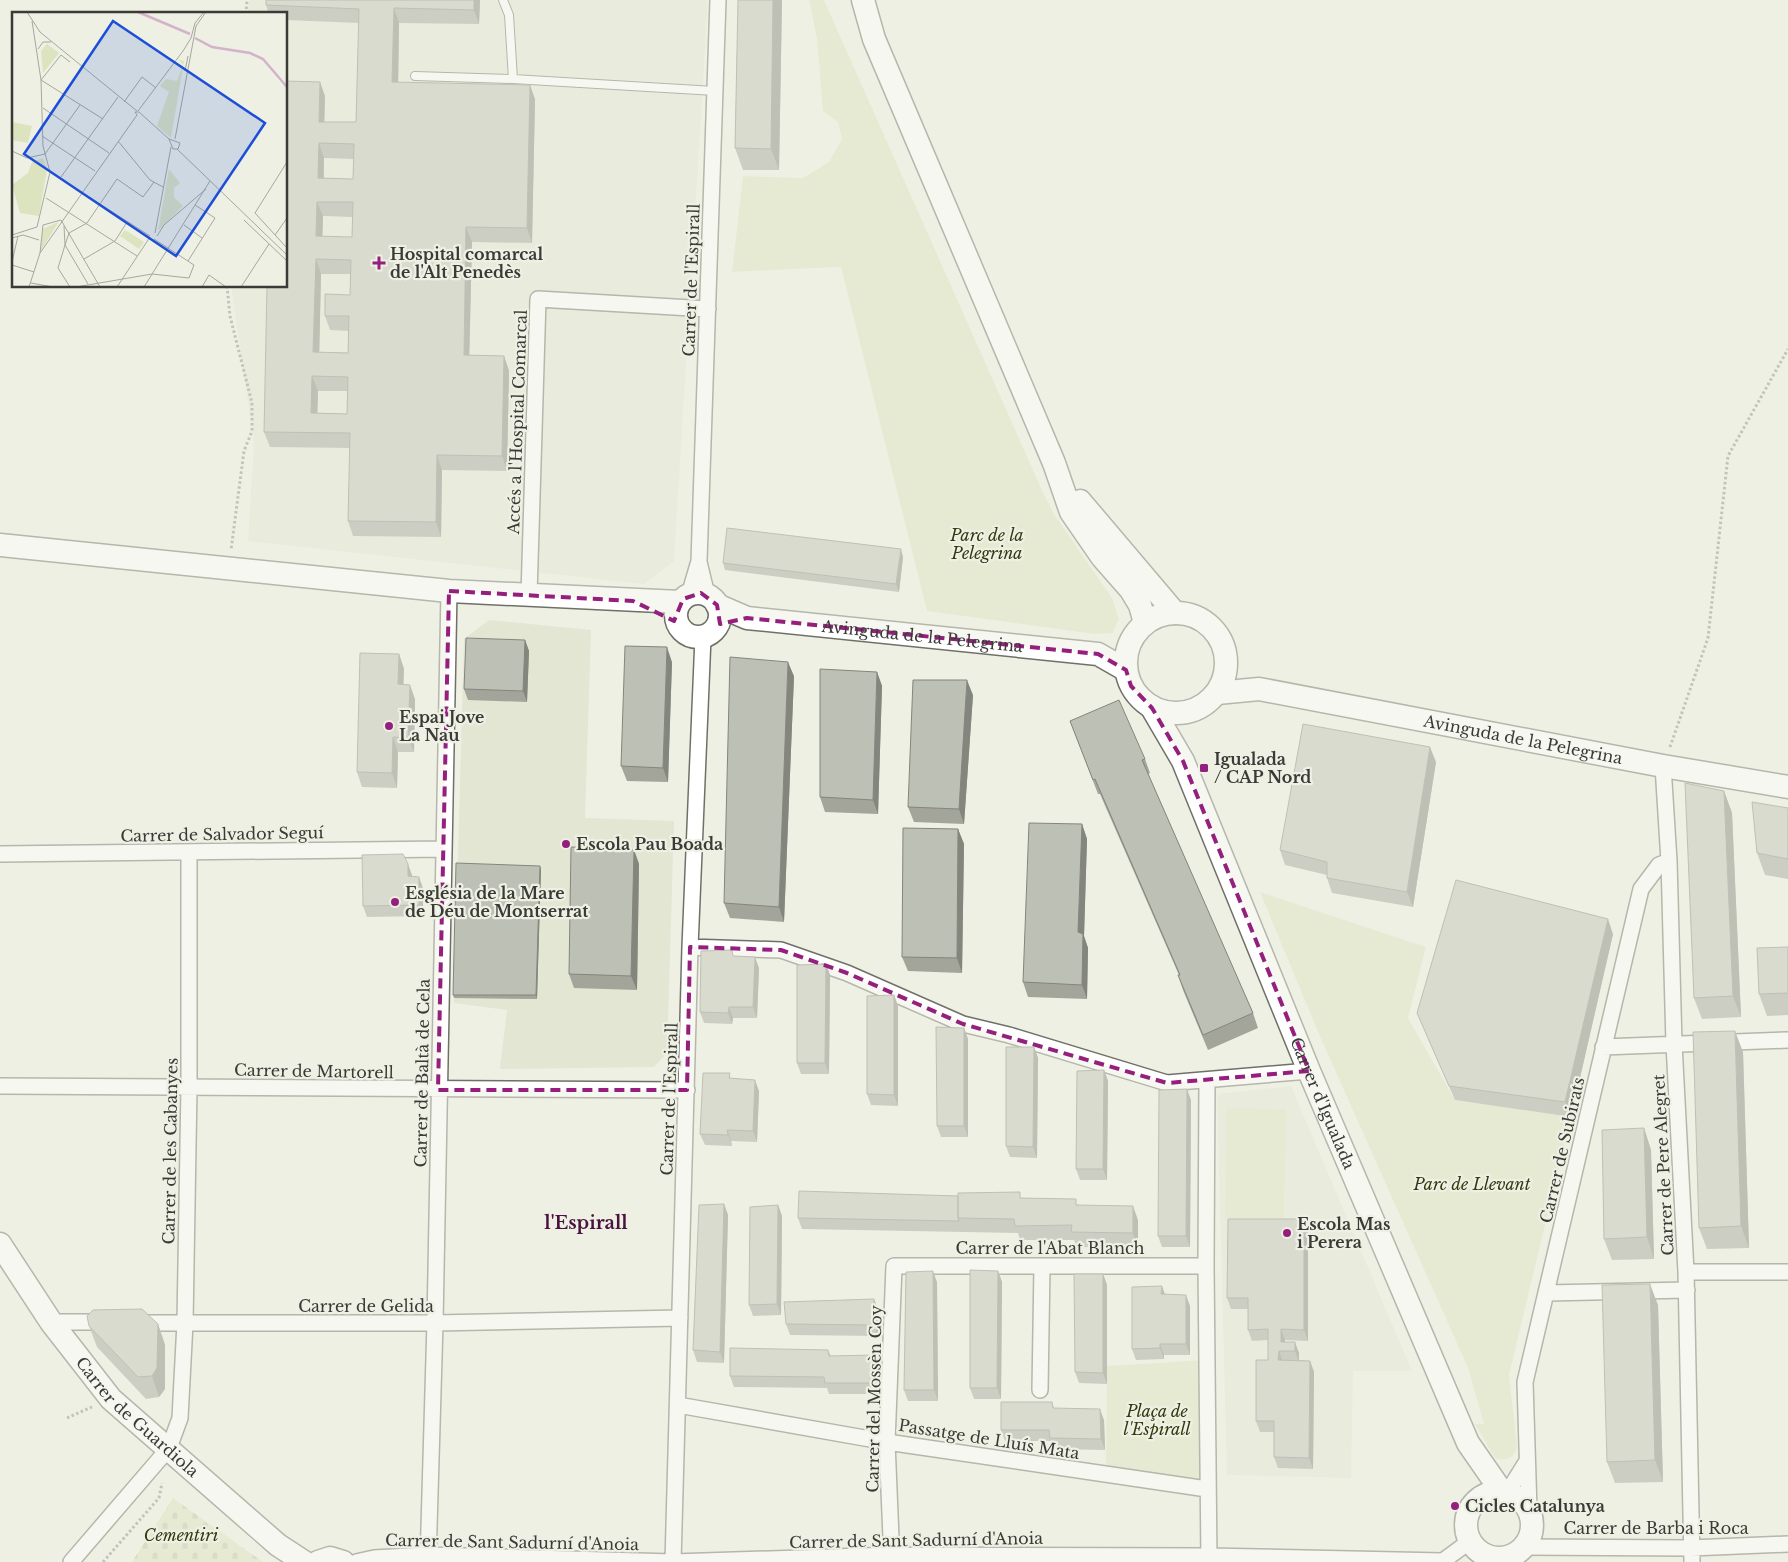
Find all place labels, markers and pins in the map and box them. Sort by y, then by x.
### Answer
place label: Hospital comarcal de l'Alt Penedès [390,244,543,282]
marker: Hospital comarcal de l'Alt Penedès [372,256,386,270]
place label: Espai Jove La Nau [399,707,484,745]
marker: Espai Jove La Nau [383,720,395,732]
place label: Igualada / CAP Nord [1214,749,1311,787]
marker: Igualada / CAP Nord [1198,762,1210,774]
place label: Escola Pau Boada [576,834,723,854]
marker: Escola Pau Boada [560,838,572,850]
place label: Església de la Mare de Déu de Montserrat [405,883,589,921]
marker: Església de la Mare de Déu de Montserrat [389,896,401,908]
place label: Escola Mas i Perera [1297,1214,1390,1252]
marker: Escola Mas i Perera [1281,1227,1293,1239]
place label: Cicles Catalunya [1465,1496,1605,1516]
marker: Cicles Catalunya [1449,1500,1461,1512]

